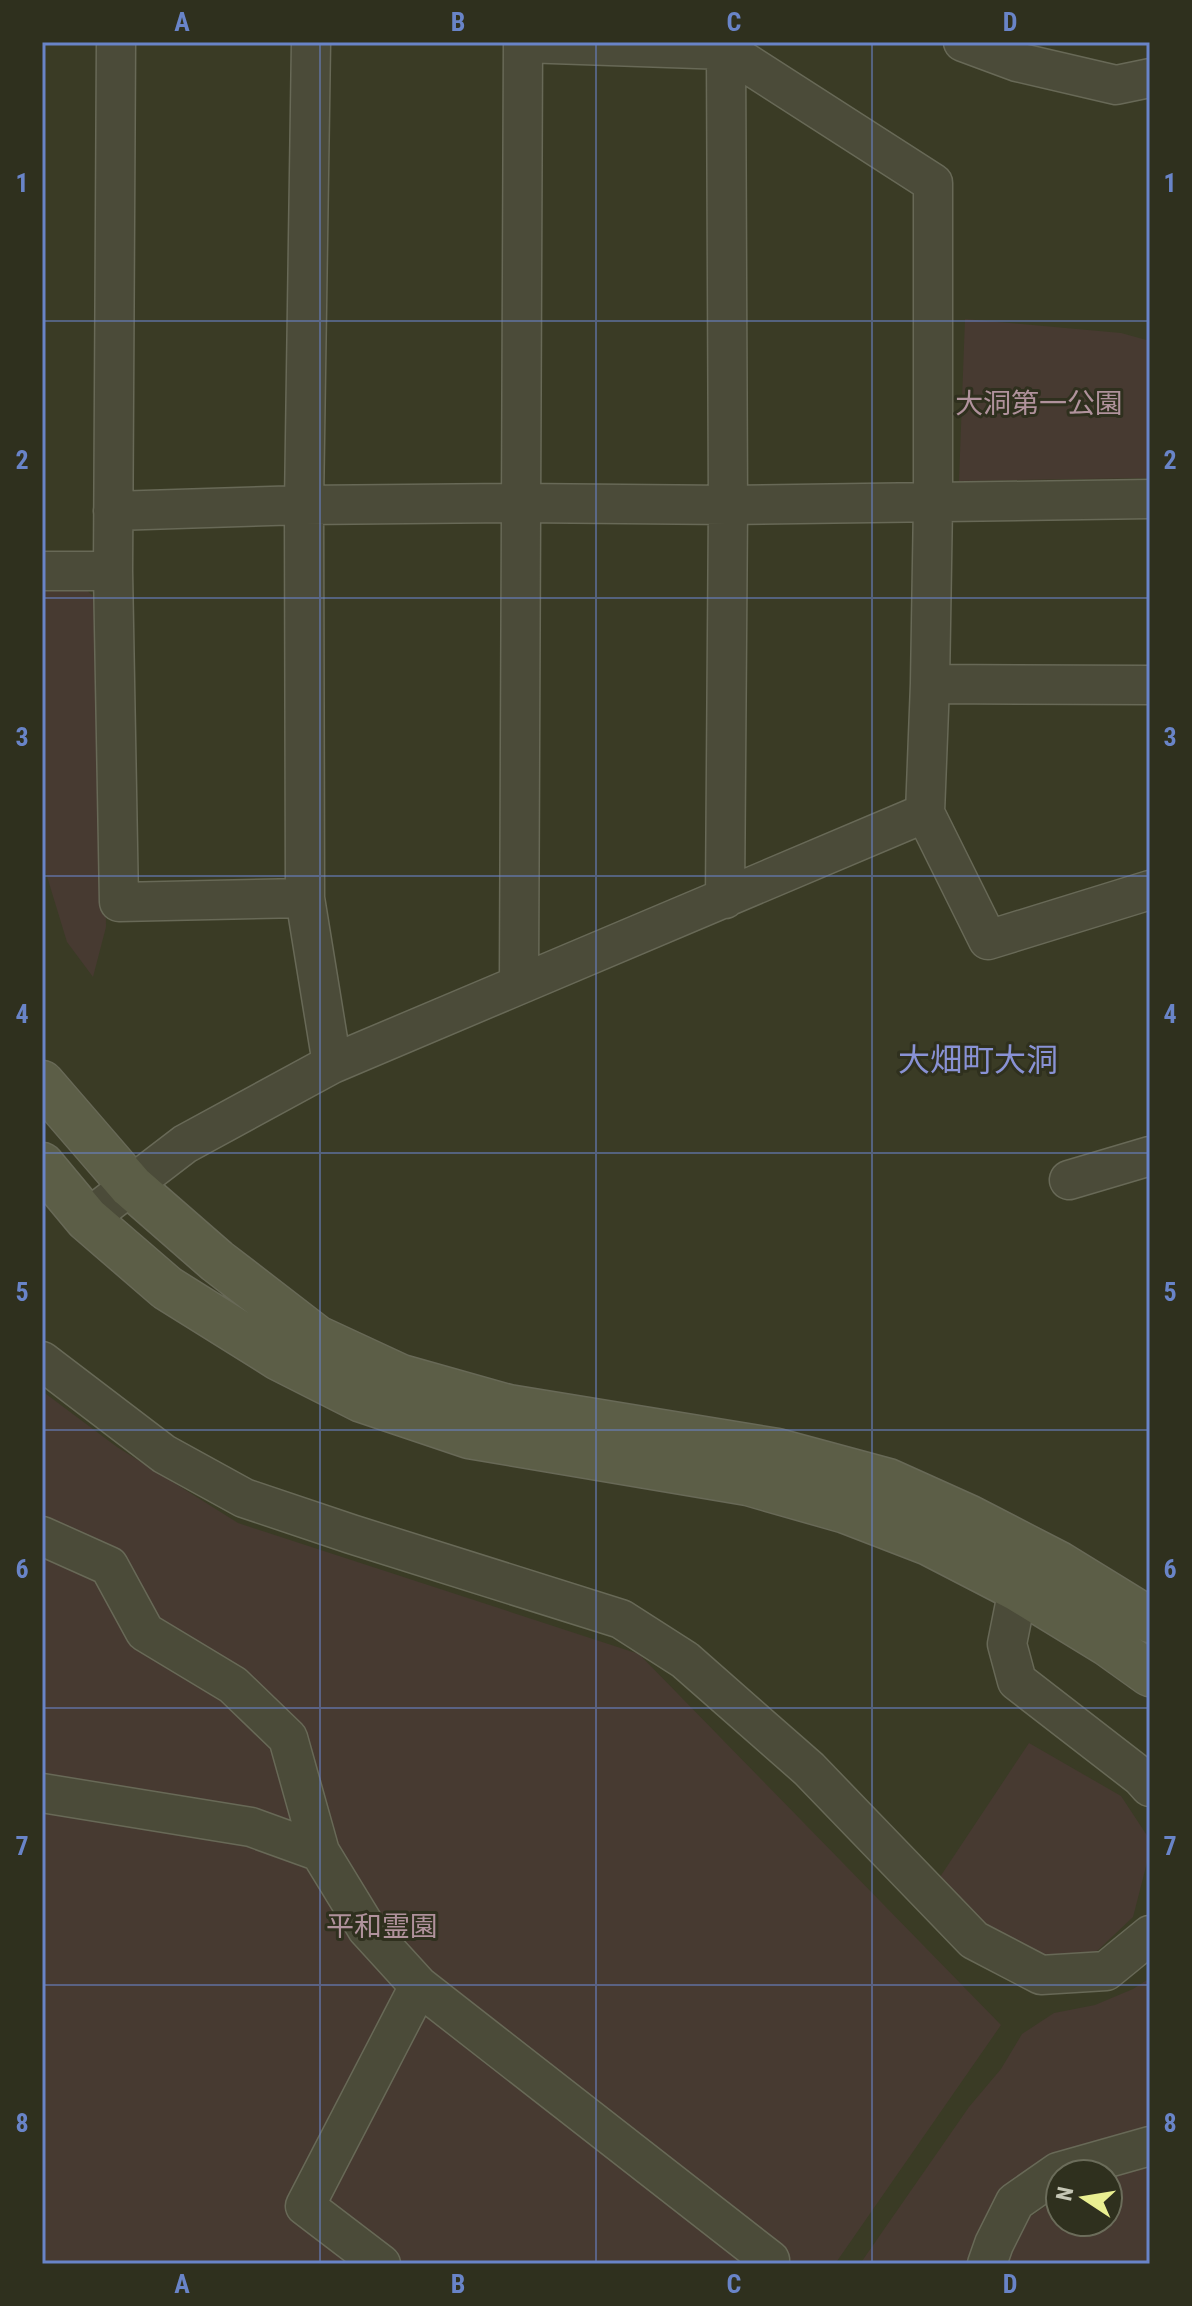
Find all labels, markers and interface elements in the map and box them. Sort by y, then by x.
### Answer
text: A [174,7,190,37]
text: B [451,7,465,37]
text: C [727,7,742,37]
text: D [1003,7,1017,37]
text: 1 [15,168,29,198]
text: 1 [1163,168,1177,198]
park label: 大洞第一公園 [955,387,1123,420]
text: 2 [15,445,29,475]
text: 2 [1163,445,1177,475]
text: 3 [15,722,29,752]
text: 3 [1163,722,1177,752]
text: 4 [15,999,29,1029]
text: 4 [1163,999,1177,1029]
district label: 大畑町大洞 [898,1041,1058,1079]
text: 5 [15,1277,29,1307]
text: 5 [1163,1277,1177,1307]
text: 6 [15,1554,29,1584]
text: 6 [1163,1554,1177,1584]
text: 7 [15,1831,29,1861]
text: 7 [1163,1831,1177,1861]
park label: 平和霊園 [326,1910,438,1943]
text: 8 [15,2108,29,2138]
text: 8 [1163,2108,1177,2138]
north arrow [1044,2158,1124,2238]
text: N [1051,2185,1079,2203]
text: A [174,2269,190,2299]
text: B [451,2269,465,2299]
text: C [727,2269,742,2299]
text: D [1003,2269,1017,2299]

